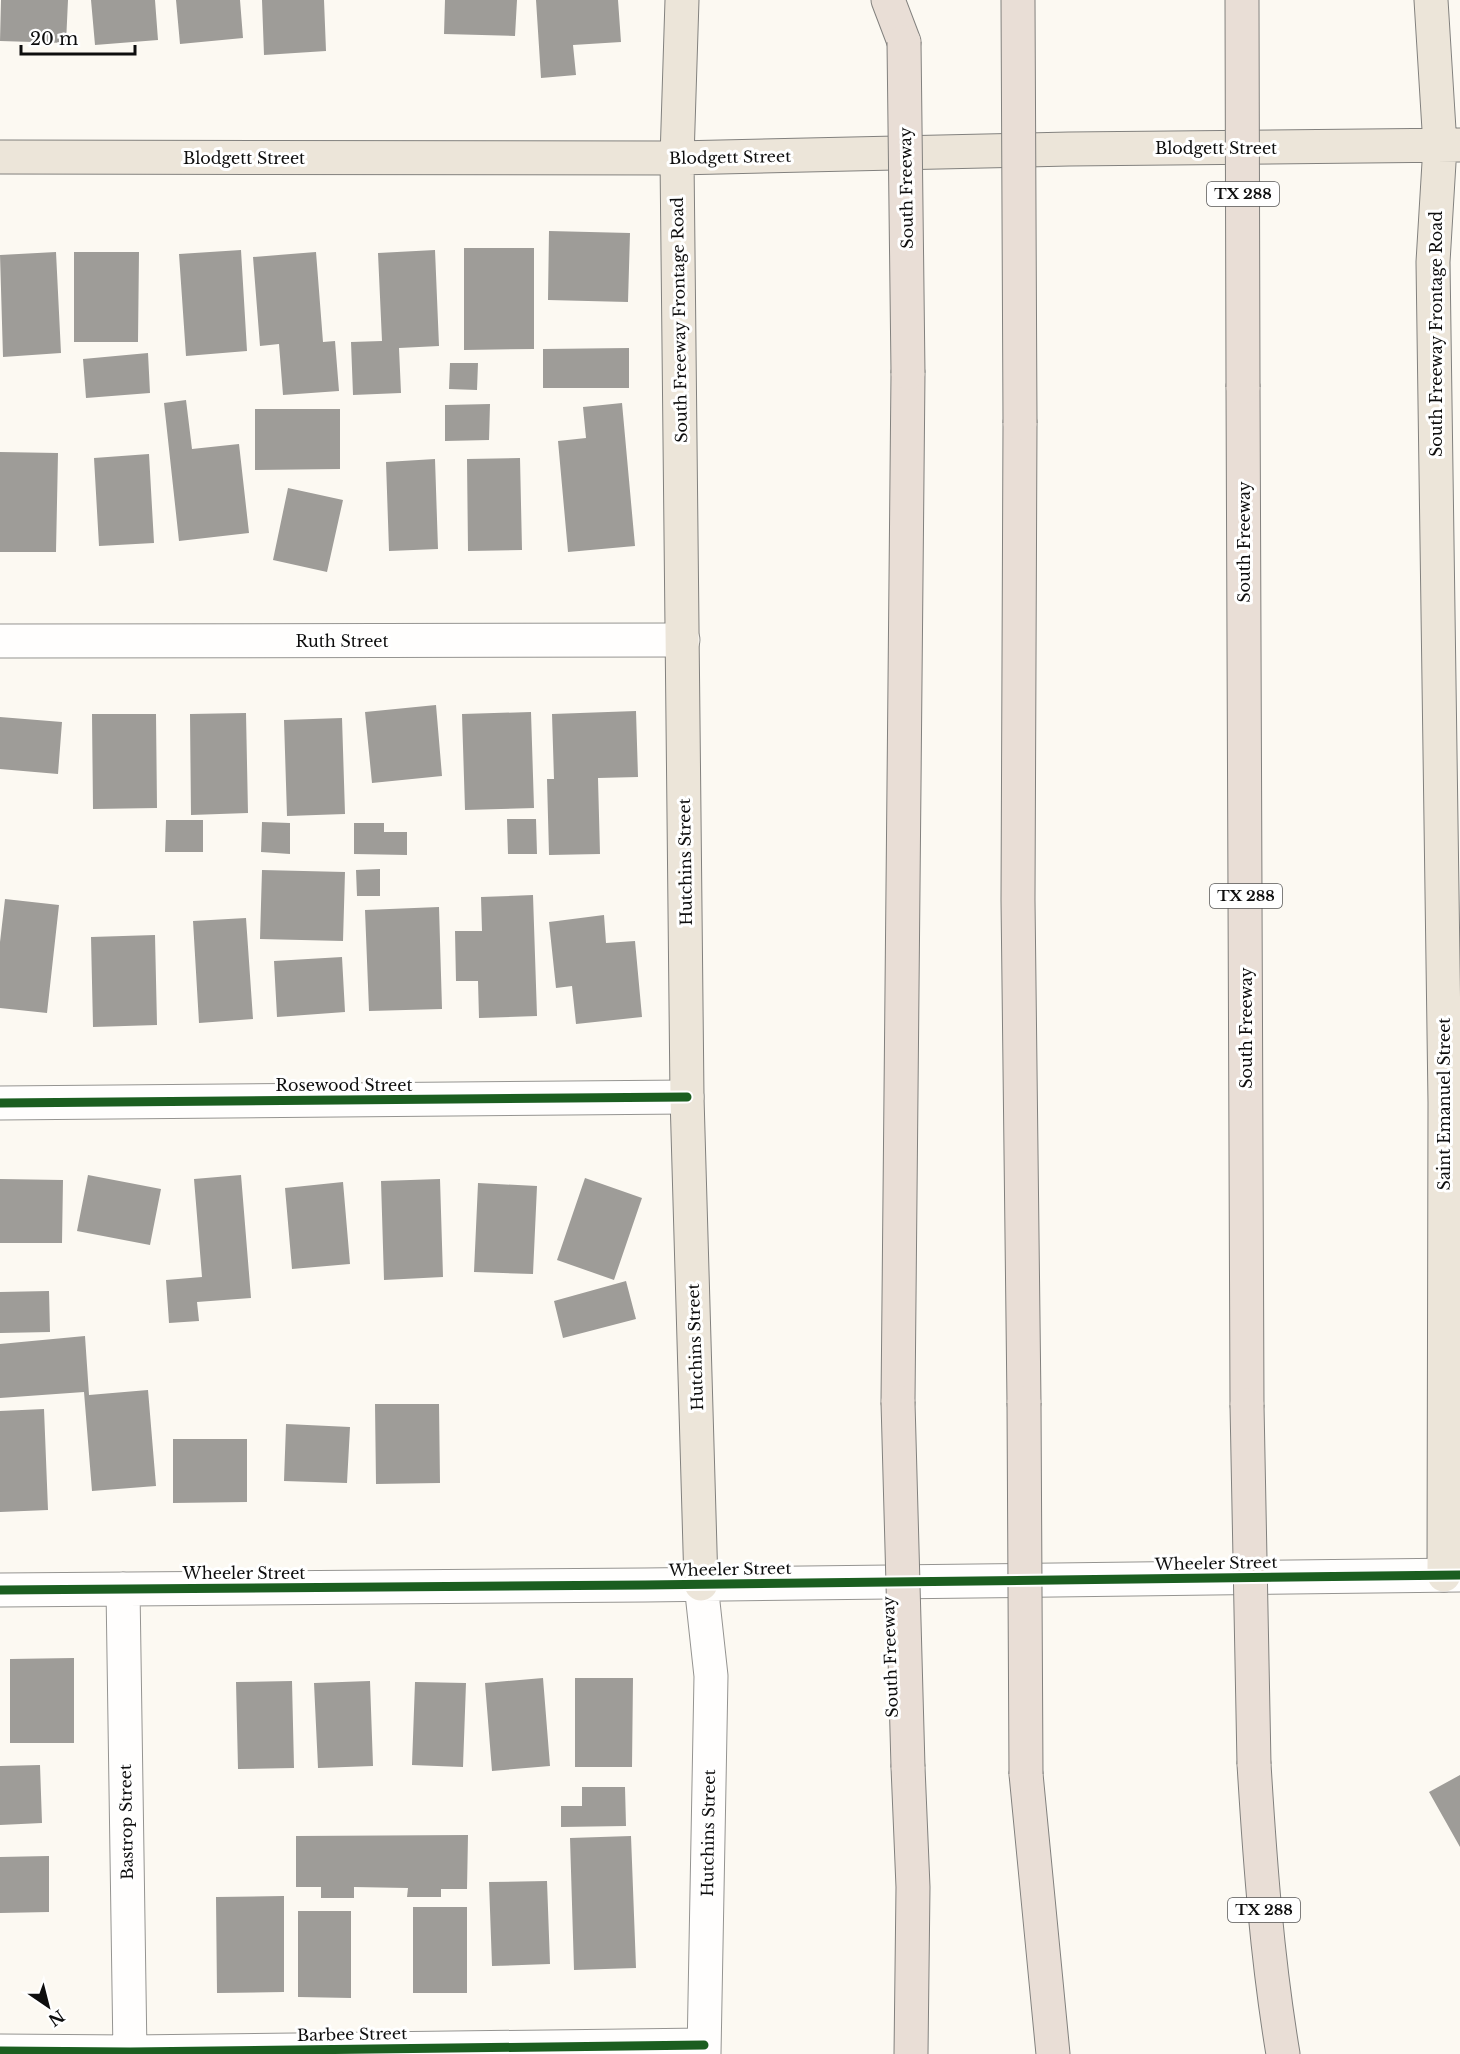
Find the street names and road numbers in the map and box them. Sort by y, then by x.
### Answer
street label: South Freeway [895,126,917,249]
street label: Blodgett Street [1155,138,1277,158]
street label: Blodgett Street [669,146,791,168]
street label: Blodgett Street [183,148,305,168]
road number: TX 288 [1207,182,1279,206]
street label: South Freeway Frontage Road [667,197,691,443]
street label: South Freeway Frontage Road [1426,211,1446,457]
street label: South Freeway [1234,480,1254,603]
street label: Ruth Street [295,631,389,651]
street label: Hutchins Street [674,798,696,926]
road number: TX 288 [1210,884,1282,908]
street label: South Freeway [1236,966,1256,1089]
street label: Saint Emanuel Street [1434,1018,1454,1190]
street label: Rosewood Street [276,1075,412,1095]
street label: Hutchins Street [683,1283,707,1411]
street label: Wheeler Street [1153,1552,1278,1574]
street label: Wheeler Street [667,1558,792,1580]
street label: Wheeler Street [182,1563,305,1583]
street label: South Freeway [878,1595,902,1718]
street label: Bastrop Street [115,1764,137,1880]
street label: Hutchins Street [697,1769,719,1897]
road number: TX 288 [1228,1898,1300,1922]
street label: Barbee Street [297,2023,407,2045]

